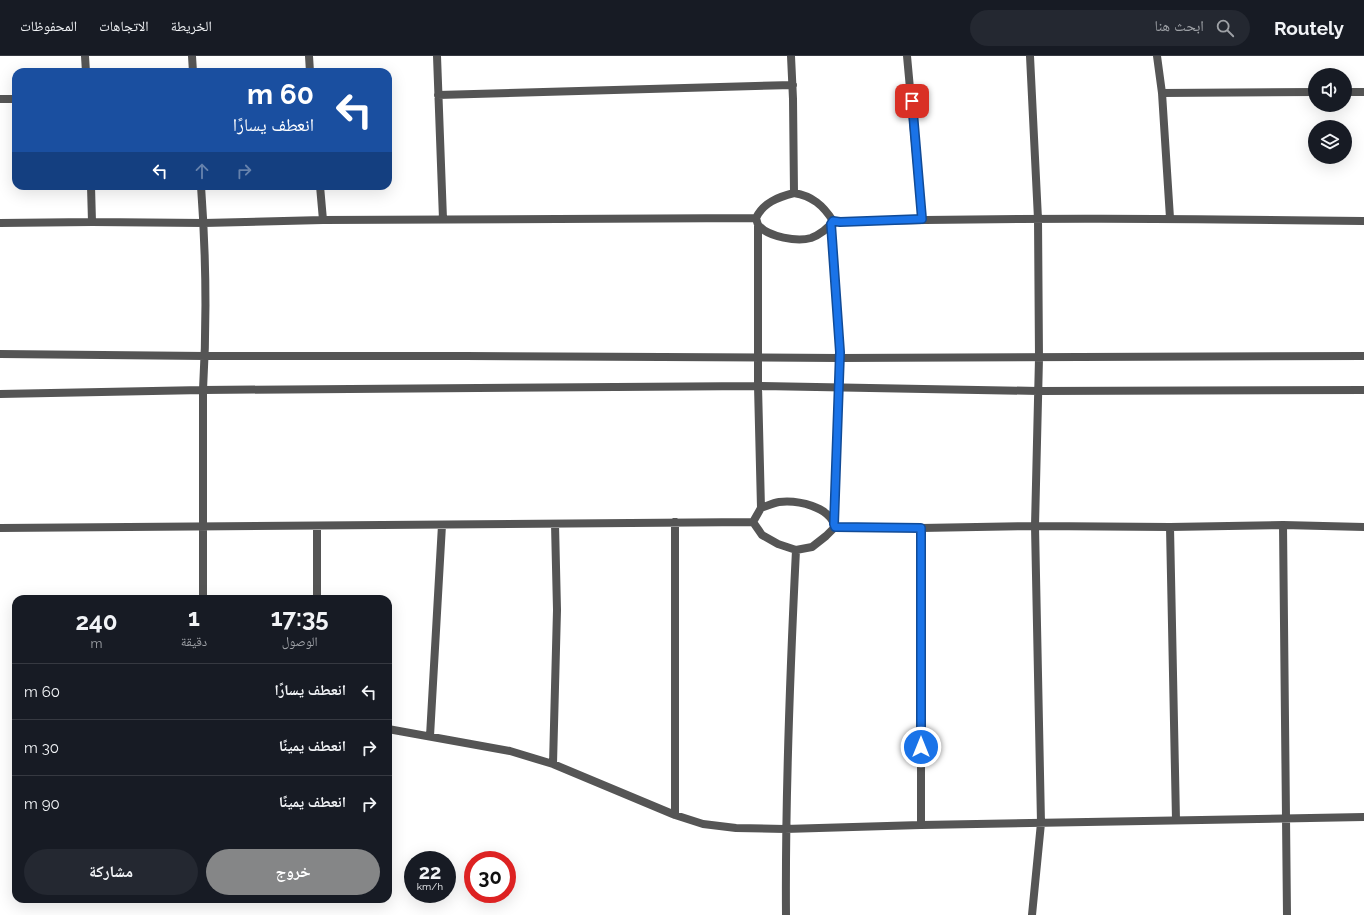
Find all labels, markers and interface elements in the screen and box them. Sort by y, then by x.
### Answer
search box [970,10,1250,46]
text: ابحث هنا [1154,17,1204,35]
icon: search [1214,17,1236,39]
text: Routely [1274,17,1344,39]
text: المحفوظات [20,18,77,34]
text: الاتجاهات [99,18,149,34]
text: الخريطة [171,18,212,34]
map controls [1308,68,1352,164]
button: sound [1308,68,1352,112]
text: 60 m [247,78,314,111]
icon: left [328,84,380,136]
pin [895,84,929,118]
icon: arrive [901,90,923,112]
text: انعطف يسارًا [233,114,314,135]
button: layers [1308,120,1352,164]
icon: left [149,160,171,182]
icon: ahead [191,160,213,182]
icon: right [233,160,255,182]
text: 1 [188,603,200,632]
text: 17:35 [271,603,329,632]
text: 240 [75,607,117,636]
text: دقيقة [181,634,207,649]
text: الوصول [282,634,318,649]
text: m [90,636,102,651]
text: انعطف يسارًا [274,681,346,699]
icon: left [358,681,380,703]
text: 60 m [24,683,60,701]
position arrow [900,726,942,768]
text: انعطف يمينًا [279,737,346,755]
icon: right [358,737,380,759]
text: 30 m [24,739,59,757]
text: انعطف يمينًا [279,793,346,811]
icon: right [358,793,380,815]
text: 90 m [24,795,60,813]
button: مشاركة [24,849,198,895]
button: خروج [206,849,380,895]
speed limit sign: 30 [464,851,516,903]
text: 22 [419,860,441,884]
text: km/h [417,881,443,892]

